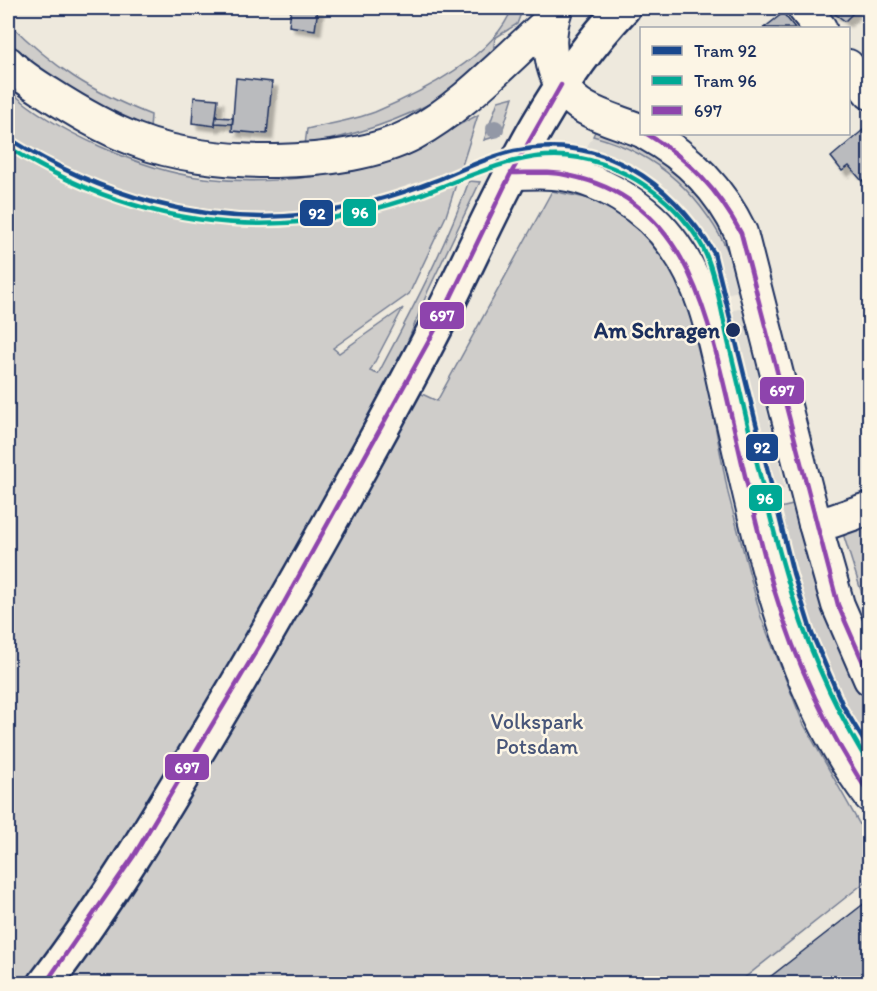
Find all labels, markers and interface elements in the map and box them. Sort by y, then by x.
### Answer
legend [640,27,850,135]
text: Tram 92 [694,40,757,62]
text: Tram 96 [694,70,757,92]
text: 697 [694,100,722,122]
line badge: 96 [342,198,377,227]
line badge: 92 [299,199,334,227]
text: 96 [352,203,369,222]
text: 92 [309,204,326,223]
line badge: 697 [419,301,465,330]
text: 697 [430,306,454,325]
place label: Am Schragen [593,317,721,344]
marker: Am Schragen [724,321,742,339]
line badge: 697 [759,376,805,405]
text: 697 [770,381,794,400]
line badge: 92 [745,433,779,462]
text: 92 [754,438,771,457]
line badge: 96 [748,484,783,512]
text: 96 [757,489,774,508]
park label: Volkspark Potsdam [491,708,584,760]
line badge: 697 [164,753,210,781]
text: 697 [175,758,199,777]

